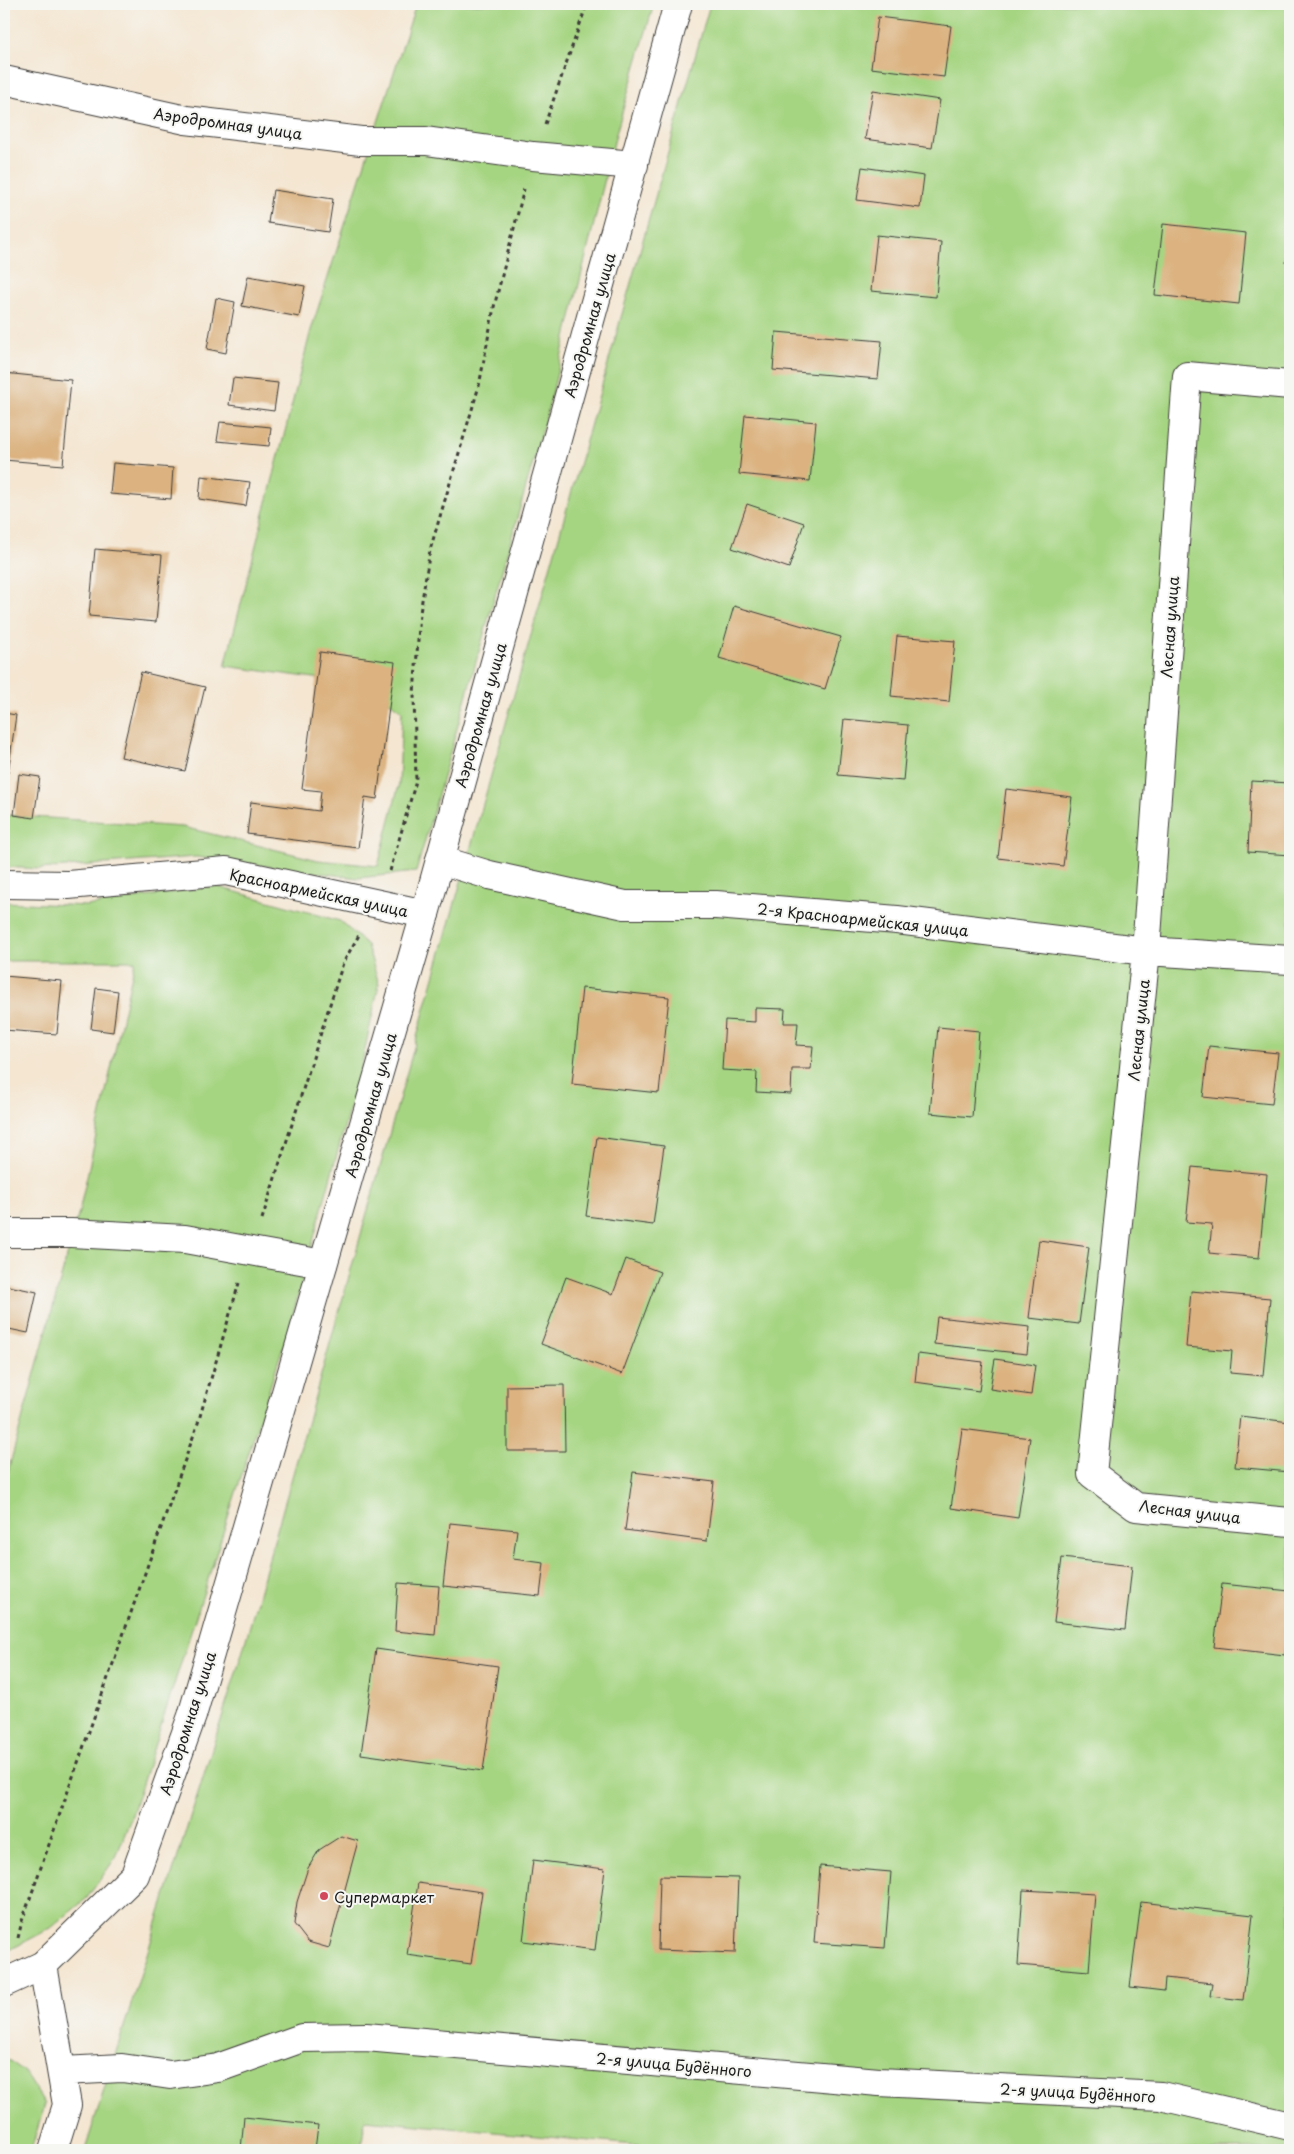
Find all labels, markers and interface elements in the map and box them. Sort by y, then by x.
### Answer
street label: Аэродромная улица [152,101,304,145]
street label: Аэродромная улица [557,249,621,400]
street label: Лесная улица [1154,575,1184,679]
street label: Аэродромная улица [448,639,512,790]
street label: Красноармейская улица [228,862,411,922]
street label: 2-я Красноармейская улица [756,896,970,942]
street label: Лесная улица [1121,978,1155,1082]
street label: Аэродромная улица [338,1029,402,1180]
street label: Лесная улица [1138,1493,1243,1529]
street label: Аэродромная улица [153,1648,221,1798]
place label: Супермаркет [334,1885,435,1908]
marker: Супермаркет [318,1890,330,1902]
street label: 2-я улица Будённого [595,2046,753,2082]
street label: 2-я улица Будённого [999,2076,1157,2108]

